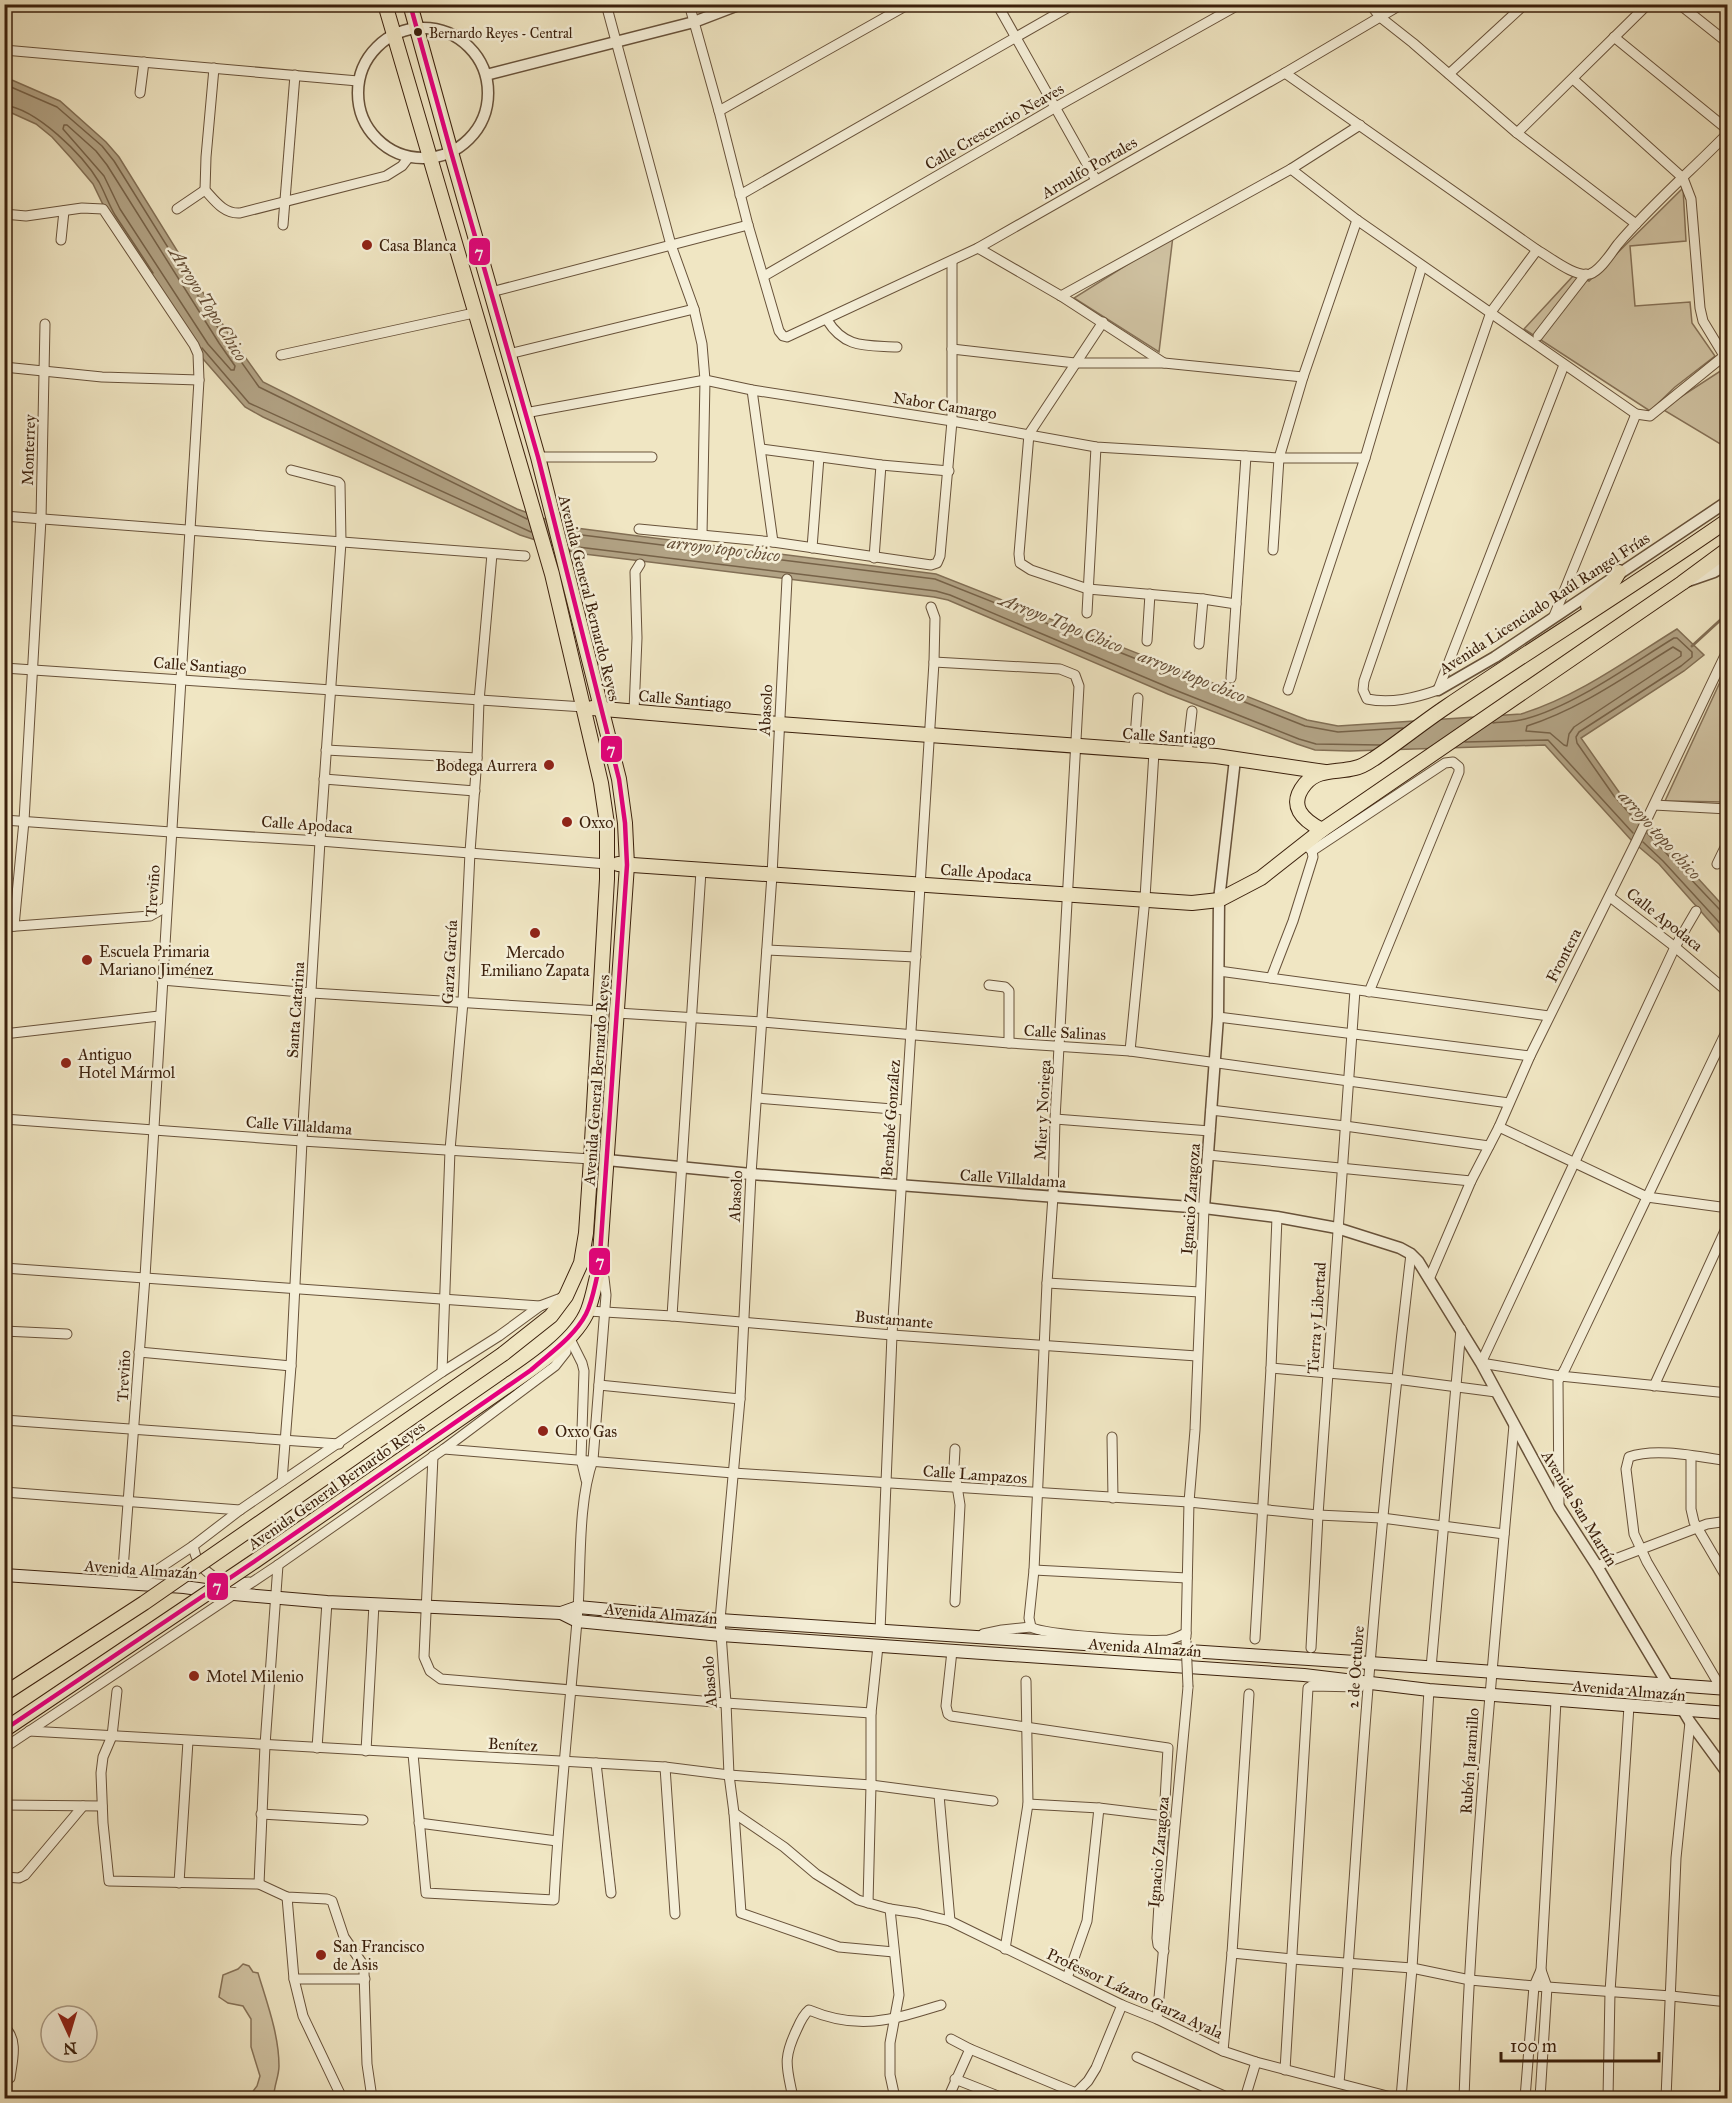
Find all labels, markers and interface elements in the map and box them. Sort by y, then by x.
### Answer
place label: Bernardo Reyes - Central [429,25,573,42]
marker: Bernardo Reyes - Central [412,26,424,38]
street label: Calle Crescencio Neaves [922,79,1067,174]
street label: Arnulfo Portales [1037,132,1141,203]
place label: Casa Blanca [379,236,457,255]
line badge: 7 [468,237,491,266]
marker: Casa Blanca [360,238,374,252]
water label: Arroyo Topo Chico [162,241,252,366]
text: 7 [475,243,484,262]
street label: Nabor Camargo [892,388,998,424]
street label: Monterrey [18,414,39,486]
street label: Avenida General Bernardo Reyes [554,492,624,703]
street label: Avenida Licenciado Raúl Rangel Frías [1435,528,1654,680]
water label: arroyo topo chico [665,531,782,568]
water label: Arroyo Topo Chico [994,587,1126,659]
water label: arroyo topo chico [1134,644,1249,708]
street label: Calle Santiago [153,653,247,679]
street label: Abasolo [755,684,776,737]
street label: Calle Santiago [638,686,732,714]
street label: Calle Santiago [1122,724,1216,750]
line badge: 7 [600,735,623,763]
text: 7 [607,740,616,759]
place label: Bodega Aurrera [435,756,537,776]
marker: Bodega Aurrera [542,758,556,772]
water label: arroyo topo chico [1613,785,1706,885]
street label: Calle Apodaca [261,812,354,837]
place label: Oxxo [579,813,613,832]
marker: Oxxo [560,815,574,829]
street label: Calle Apodaca [940,860,1033,885]
street label: Treviño [141,864,164,918]
street label: Calle Apodaca [1623,884,1707,955]
street label: Garza García [438,919,461,1005]
street label: Frontera [1542,925,1585,985]
marker: Mercado Emiliano Zapata [528,926,542,940]
place label: Escuela Primaria Mariano Jiménez [99,942,214,980]
place label: Mercado Emiliano Zapata [480,943,590,980]
marker: Escuela Primaria Mariano Jiménez [80,953,94,967]
street label: Santa Catarina [283,961,308,1059]
street label: Avenida General Bernardo Reyes [580,974,613,1187]
street label: Calle Salinas [1023,1021,1107,1044]
place label: Antiguo Hotel Mármol [77,1045,176,1082]
marker: Antiguo Hotel Mármol [59,1056,73,1070]
street label: Bernabé González [877,1058,904,1177]
street label: Mier y Noriega [1030,1059,1056,1161]
street label: Calle Villaldama [245,1112,353,1139]
street label: Ignacio Zaragoza [1177,1142,1205,1255]
street label: Calle Villaldama [959,1165,1067,1192]
street label: Abasolo [725,1170,746,1223]
line badge: 7 [588,1247,611,1276]
text: 7 [596,1252,605,1271]
street label: Tierra y Libertad [1303,1261,1330,1375]
street label: Bustamante [854,1307,934,1332]
street label: Treviño [113,1350,134,1403]
street label: Avenida General Bernardo Reyes [243,1417,429,1554]
place label: Oxxo Gas [555,1422,617,1441]
marker: Oxxo Gas [536,1424,550,1438]
street label: Avenida San Martín [1537,1446,1622,1570]
street label: Calle Lampazos [922,1461,1028,1488]
street label: Avenida Almazán [83,1556,199,1583]
line badge: 7 [206,1572,229,1601]
text: 7 [213,1577,222,1596]
street label: Avenida Almazán [603,1599,719,1628]
street label: 2 de Octubre [1343,1625,1368,1709]
street label: Avenida Almazán [1087,1634,1203,1661]
street label: Abasolo [698,1656,721,1709]
place label: Motel Milenio [206,1667,304,1686]
marker: Motel Milenio [187,1669,201,1683]
street label: Avenida Almazán [1571,1676,1687,1705]
street label: Rubén Jaramillo [1456,1707,1484,1815]
street label: Benítez [488,1734,539,1755]
street label: Ignacio Zaragoza [1144,1795,1174,1909]
place label: San Francisco de Asis [333,1937,424,1974]
street label: Professor Lázaro Garza Ayala [1044,1944,1226,2043]
marker: San Francisco de Asis [314,1948,328,1962]
north arrow [39,2004,99,2064]
scale bar [1501,2025,1658,2063]
text: 100 m [1510,2035,1557,2057]
text: N [62,2039,77,2058]

